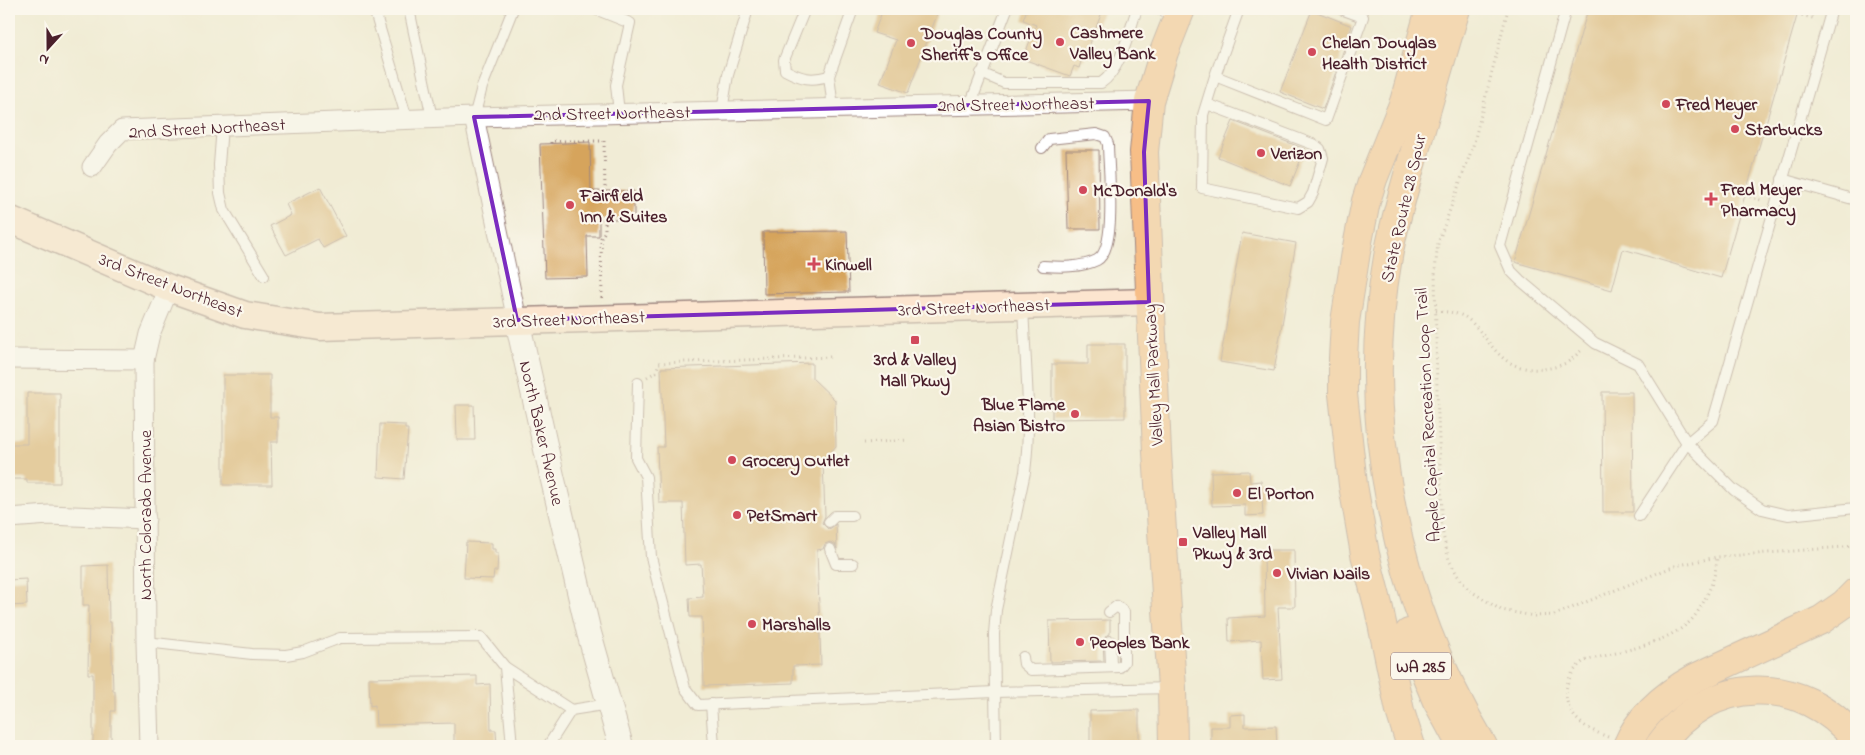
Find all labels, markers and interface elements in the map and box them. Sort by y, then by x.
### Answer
place label: Cashmere Valley Bank [1069,21,1157,69]
north arrow [22,22,72,72]
place label: Douglas County Sheriff's Office [920,22,1042,69]
place label: Chelan Douglas Health District [1322,31,1437,78]
marker: Cashmere Valley Bank [1054,36,1066,48]
marker: Douglas County Sheriff's Office [905,37,917,49]
marker: Chelan Douglas Health District [1306,46,1318,58]
text: N [36,47,52,70]
street label: 2nd Street Northeast [937,92,1095,120]
place label: Fred Meyer [1675,93,1758,120]
marker: Fred Meyer [1660,98,1672,110]
street label: 2nd Street Northeast [533,101,691,129]
street label: 2nd Street Northeast [128,113,286,147]
place label: Starbucks [1745,118,1823,144]
marker: Starbucks [1729,123,1741,135]
street label: State Route 28 Spur [1375,131,1435,285]
place label: Verizon [1270,142,1322,168]
marker: Verizon [1255,147,1267,159]
place label: Fred Meyer Pharmacy [1720,178,1803,226]
place label: McDonald's [1093,179,1177,205]
place label: Fairfield Inn & Suites [579,184,668,231]
marker: McDonald's [1077,184,1089,196]
marker: Fred Meyer Pharmacy [1705,193,1717,205]
marker: Fairfield Inn & Suites [564,199,576,211]
street label: 3rd Street Northeast [95,247,246,326]
place label: Kinwell [825,253,872,279]
marker: Kinwell [807,257,821,271]
street label: Apple Capital Recreation Loop Trail [1409,287,1449,543]
street label: 3rd Street Northeast [898,293,1051,325]
street label: Valley Mall Parkway [1138,303,1172,448]
street label: 3rd Street Northeast [493,305,646,337]
marker: 3rd & Valley Mall Pkwy [909,334,921,346]
place label: 3rd & Valley Mall Pkwy [873,348,956,396]
street label: North Baker Avenue [511,358,570,509]
place label: Blue Flame Asian Bistro [973,393,1066,440]
marker: Blue Flame Asian Bistro [1069,408,1081,420]
street label: North Colorado Avenue [134,429,160,600]
place label: Grocery Outlet [742,449,851,476]
marker: Grocery Outlet [726,454,738,466]
place label: El Porton [1247,482,1314,508]
marker: El Porton [1231,487,1243,499]
place label: PetSmart [747,504,818,530]
marker: PetSmart [731,509,743,521]
place label: Valley Mall Pkwy & 3rd [1192,521,1273,569]
marker: Valley Mall Pkwy & 3rd [1177,536,1189,548]
place label: Vivian Nails [1286,562,1370,588]
marker: Vivian Nails [1271,567,1283,579]
place label: Marshalls [762,613,831,639]
marker: Marshalls [746,618,758,630]
place label: Peoples Bank [1090,631,1190,657]
marker: Peoples Bank [1074,636,1086,648]
road number: WA 285 [1391,652,1451,679]

